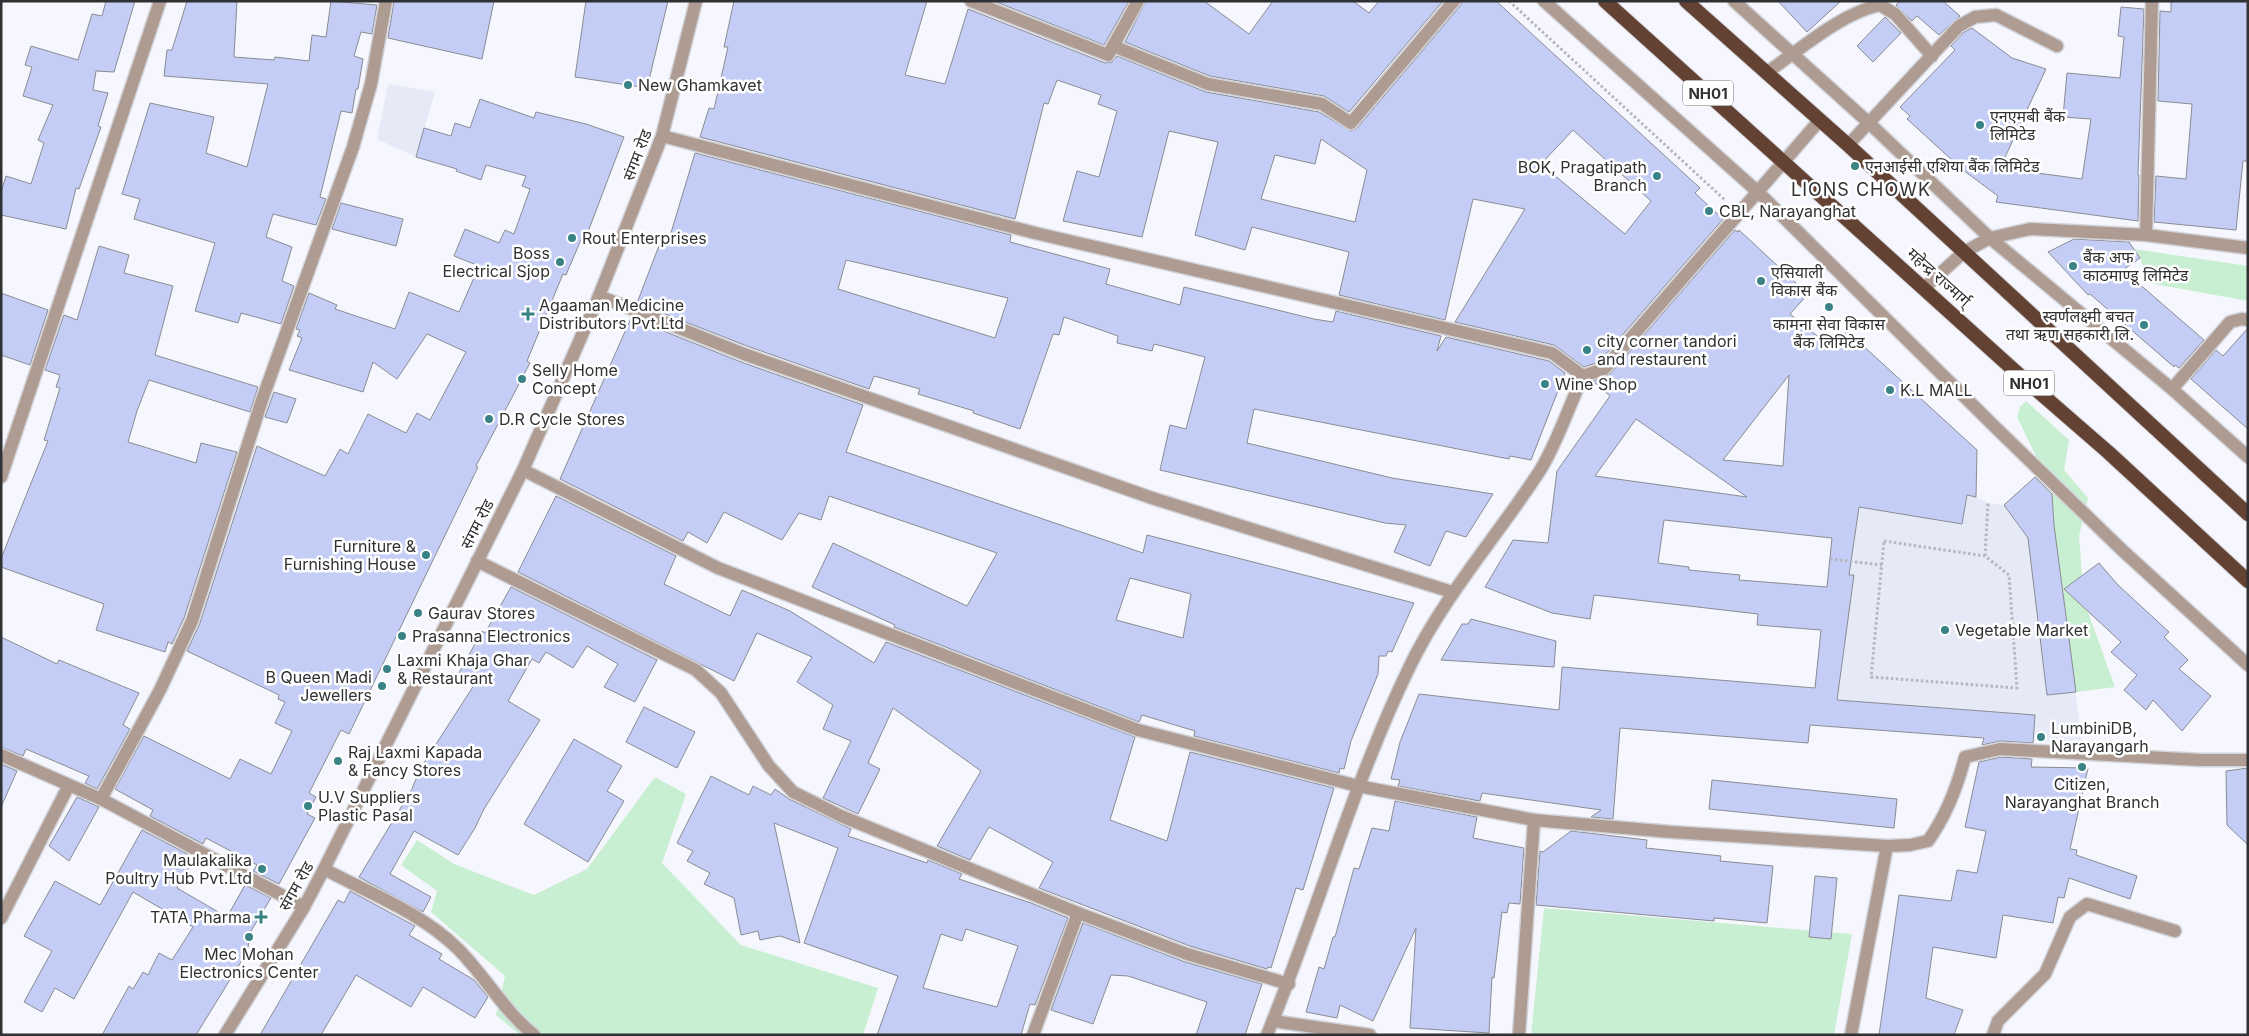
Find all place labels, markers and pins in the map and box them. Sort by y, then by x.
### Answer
place label: New Ghamkavet [638,75,762,95]
marker: New Ghamkavet [622,79,634,91]
place label: एनएमबी बैंक लिमिटेड [1990,106,2066,144]
marker: एनएमबी बैंक लिमिटेड [1974,119,1986,131]
place label: एनआईसी एशिया बैंक लिमिटेड [1865,156,2040,176]
place label: BOK, Pragatipath Branch [1518,157,1647,195]
marker: एनआईसी एशिया बैंक लिमिटेड [1849,160,1861,172]
marker: BOK, Pragatipath Branch [1651,170,1663,182]
place label: CBL, Narayanghat [1719,201,1856,221]
marker: CBL, Narayanghat [1703,205,1715,217]
place label: Rout Enterprises [582,228,707,248]
marker: Rout Enterprises [566,232,578,244]
place label: Boss Electrical Sjop [442,243,550,281]
place label: बैंक अफ काठमाण्डू लिमिटेड [2083,247,2189,286]
marker: Boss Electrical Sjop [554,256,566,268]
marker: बैंक अफ काठमाण्डू लिमिटेड [2067,260,2079,272]
place label: एसियाली विकास बैंक [1771,262,1838,300]
marker: एसियाली विकास बैंक [1755,275,1767,287]
place label: Agaaman Medicine Distributors Pvt.Ltd [539,295,684,333]
marker: कामना सेवा विकास बैंक लिमिटेड [1823,301,1835,313]
place label: स्वर्णलक्ष्मी बचत तथा ऋण सहकारी लि. [2006,306,2135,344]
marker: Agaaman Medicine Distributors Pvt.Ltd [521,307,535,321]
place label: कामना सेवा विकास बैंक लिमिटेड [1773,314,1886,352]
marker: स्वर्णलक्ष्मी बचत तथा ऋण सहकारी लि. [2138,319,2150,331]
place label: city corner tandori and restaurent [1597,331,1737,369]
marker: city corner tandori and restaurent [1581,344,1593,356]
place label: Selly Home Concept [532,360,618,398]
marker: Selly Home Concept [516,373,528,385]
place label: Wine Shop [1555,374,1637,394]
marker: Wine Shop [1539,378,1551,390]
place label: K.L MALL [1900,380,1973,400]
marker: K.L MALL [1884,384,1896,396]
place label: D.R Cycle Stores [499,409,625,429]
marker: D.R Cycle Stores [483,413,495,425]
place label: Furniture & Furnishing House [284,536,417,574]
marker: Furniture & Furnishing House [420,549,432,561]
place label: Gaurav Stores [428,603,535,623]
marker: Gaurav Stores [412,607,424,619]
place label: Vegetable Market [1955,620,2088,640]
marker: Vegetable Market [1939,624,1951,636]
place label: Prasanna Electronics [412,626,571,646]
marker: Prasanna Electronics [396,630,408,642]
place label: Laxmi Khaja Ghar & Restaurant [397,650,529,688]
marker: Laxmi Khaja Ghar & Restaurant [381,663,393,675]
place label: B Queen Madi Jewellers [266,667,372,705]
marker: B Queen Madi Jewellers [376,680,388,692]
place label: LumbiniDB, Narayangarh [2051,718,2149,756]
marker: LumbiniDB, Narayangarh [2035,731,2047,743]
place label: Raj Laxmi Kapada & Fancy Stores [348,742,482,780]
marker: Raj Laxmi Kapada & Fancy Stores [332,755,344,767]
marker: Citizen, Narayanghat Branch [2076,761,2088,773]
place label: Citizen, Narayanghat Branch [2005,774,2159,812]
place label: U.V Suppliers Plastic Pasal [318,787,420,825]
marker: U.V Suppliers Plastic Pasal [302,800,314,812]
place label: Maulakalika Poultry Hub Pvt.Ltd [105,850,252,888]
marker: Maulakalika Poultry Hub Pvt.Ltd [256,863,268,875]
place label: TATA Pharma [150,907,251,927]
marker: TATA Pharma [255,911,267,923]
marker: Mec Mohan Electronics Center [243,931,255,943]
place label: Mec Mohan Electronics Center [180,944,318,982]

